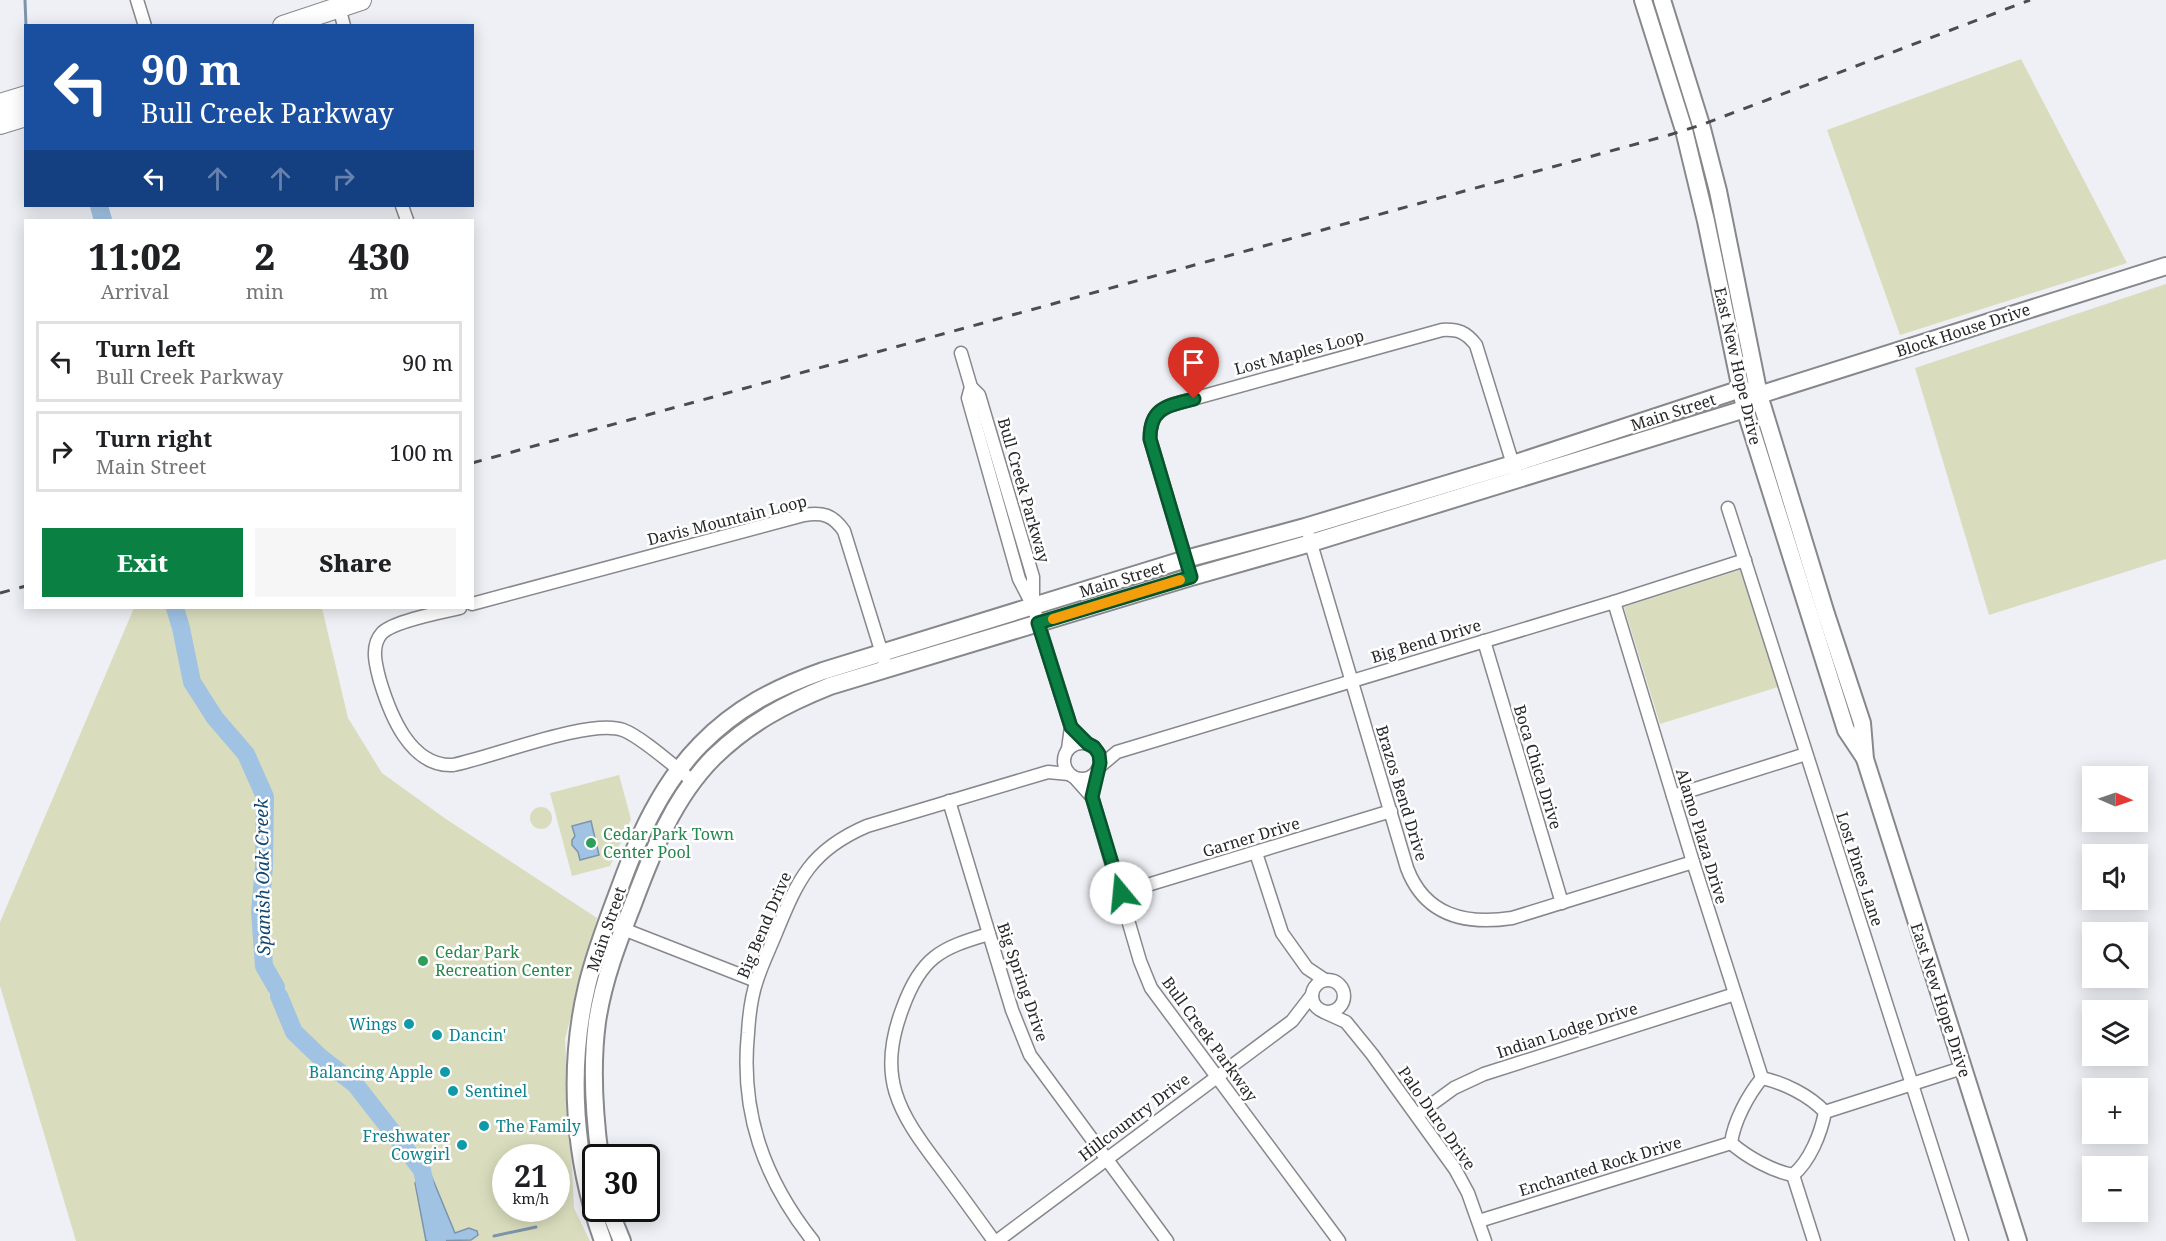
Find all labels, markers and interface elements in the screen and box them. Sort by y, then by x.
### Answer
text: 90 m [141,40,241,97]
icon: left [42,48,120,126]
text: Bull Creek Parkway [141,94,394,131]
icon: left [138,162,171,195]
icon: ahead [201,162,234,195]
icon: ahead [264,162,297,195]
icon: right [327,162,360,195]
text: 11:02 [88,232,181,281]
text: 2 [255,232,275,281]
text: 430 [348,232,410,281]
text: Arrival [101,278,169,305]
text: min [246,278,284,305]
text: m [370,278,388,305]
street label: East New Hope Drive [1709,285,1767,447]
street label: Block House Drive [1893,298,2033,362]
street label: Lost Maples Loop [1232,324,1366,380]
text: Turn left [96,333,195,363]
pin [1168,337,1219,399]
icon: left [45,345,78,378]
icon: arrive [1177,346,1210,379]
text: 90 m [402,347,453,377]
text: Bull Creek Parkway [96,363,283,390]
street label: Main Street [1628,388,1719,436]
street label: Bull Creek Parkway [993,415,1055,566]
text: Turn right [96,423,212,453]
icon: right [45,435,78,468]
text: 100 m [390,437,453,467]
text: Main Street [96,453,206,480]
street label: Davis Mountain Loop [645,490,809,550]
button: Exit [42,528,243,597]
button: Share [255,528,456,597]
street label: Main Street [1077,555,1168,602]
street label: Big Bend Drive [1368,614,1484,668]
street label: Boca Chica Drive [1509,702,1567,832]
street label: Brazos Bend Drive [1371,722,1433,864]
street label: Alamo Plaza Drive [1671,765,1733,907]
north arrow [2082,766,2148,832]
map controls [2082,766,2148,1222]
water label: Spanish Oak Creek [249,798,275,956]
street label: Lost Pines Lane [1831,809,1889,929]
street label: Garner Drive [1200,812,1302,862]
place label: Cedar Park Town Center Pool [603,823,734,863]
marker: Cedar Park Town Center Pool [584,836,598,850]
button: sound [2082,844,2148,910]
position arrow [1089,861,1153,925]
street label: Big Bend Drive [732,868,796,982]
street label: Main Street [581,883,631,974]
street label: Big Spring Drive [992,919,1054,1045]
street label: East New Hope Drive [1906,920,1976,1080]
button: search [2082,922,2148,988]
place label: Cedar Park Recreation Center [435,941,572,981]
marker: Cedar Park Recreation Center [416,954,430,968]
street label: Bull Creek Parkway [1157,972,1263,1107]
street label: Indian Lodge Drive [1494,997,1640,1063]
button: layers [2082,1000,2148,1066]
place label: Wings [349,1013,397,1035]
marker: Wings [402,1017,416,1031]
place label: Dancin' [449,1024,506,1046]
marker: Dancin' [430,1028,444,1042]
place label: Balancing Apple [309,1061,433,1083]
street label: Palo Duro Drive [1393,1062,1481,1174]
marker: Balancing Apple [438,1065,452,1079]
street label: Hillcountry Drive [1074,1068,1194,1166]
button: + [2082,1078,2148,1144]
place label: Sentinel [465,1080,527,1102]
marker: Sentinel [446,1084,460,1098]
place label: The Family [496,1115,582,1137]
marker: The Family [477,1119,491,1133]
place label: Freshwater Cowgirl [363,1125,450,1165]
street label: Enchanted Rock Drive [1516,1131,1684,1201]
marker: Freshwater Cowgirl [455,1138,469,1152]
speed limit sign: 30 [582,1144,660,1222]
text: 21 [514,1155,548,1196]
button: − [2082,1156,2148,1222]
text: km/h [513,1188,549,1208]

